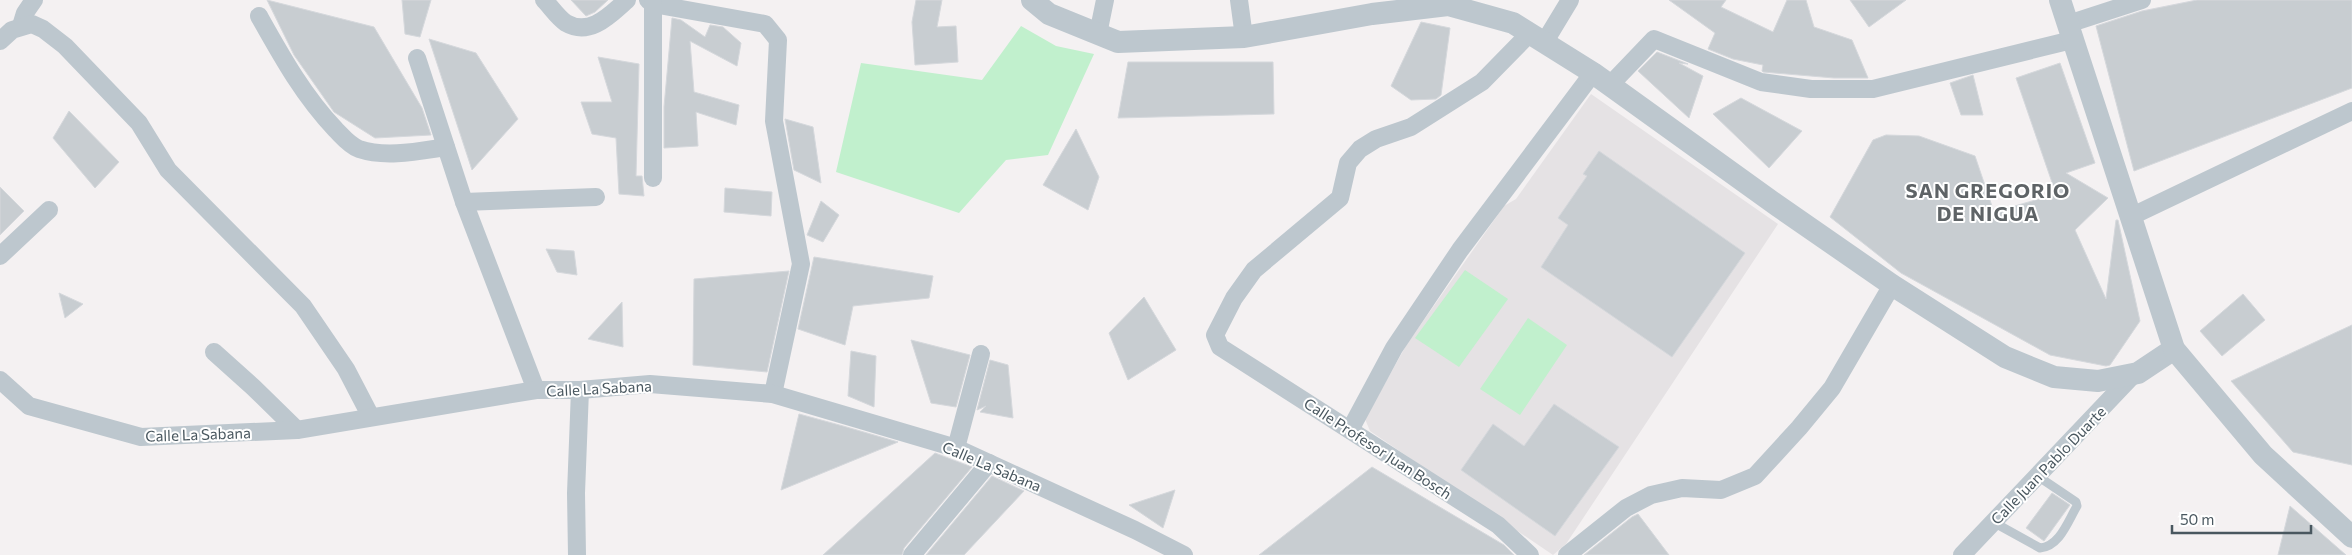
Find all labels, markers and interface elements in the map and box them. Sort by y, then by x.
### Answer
district label: SAN GREGORIO DE NIGUA [1906,178,2070,225]
street label: Calle La Sabana [546,376,652,400]
street label: Calle Profesor Juan Bosch [1301,394,1455,502]
street label: Calle Juan Pablo Duarte [1987,402,2109,528]
street label: Calle La Sabana [145,423,251,445]
street label: Calle La Sabana [940,437,1044,495]
scale bar [2172,502,2311,534]
text: 50 m [2180,510,2214,528]

